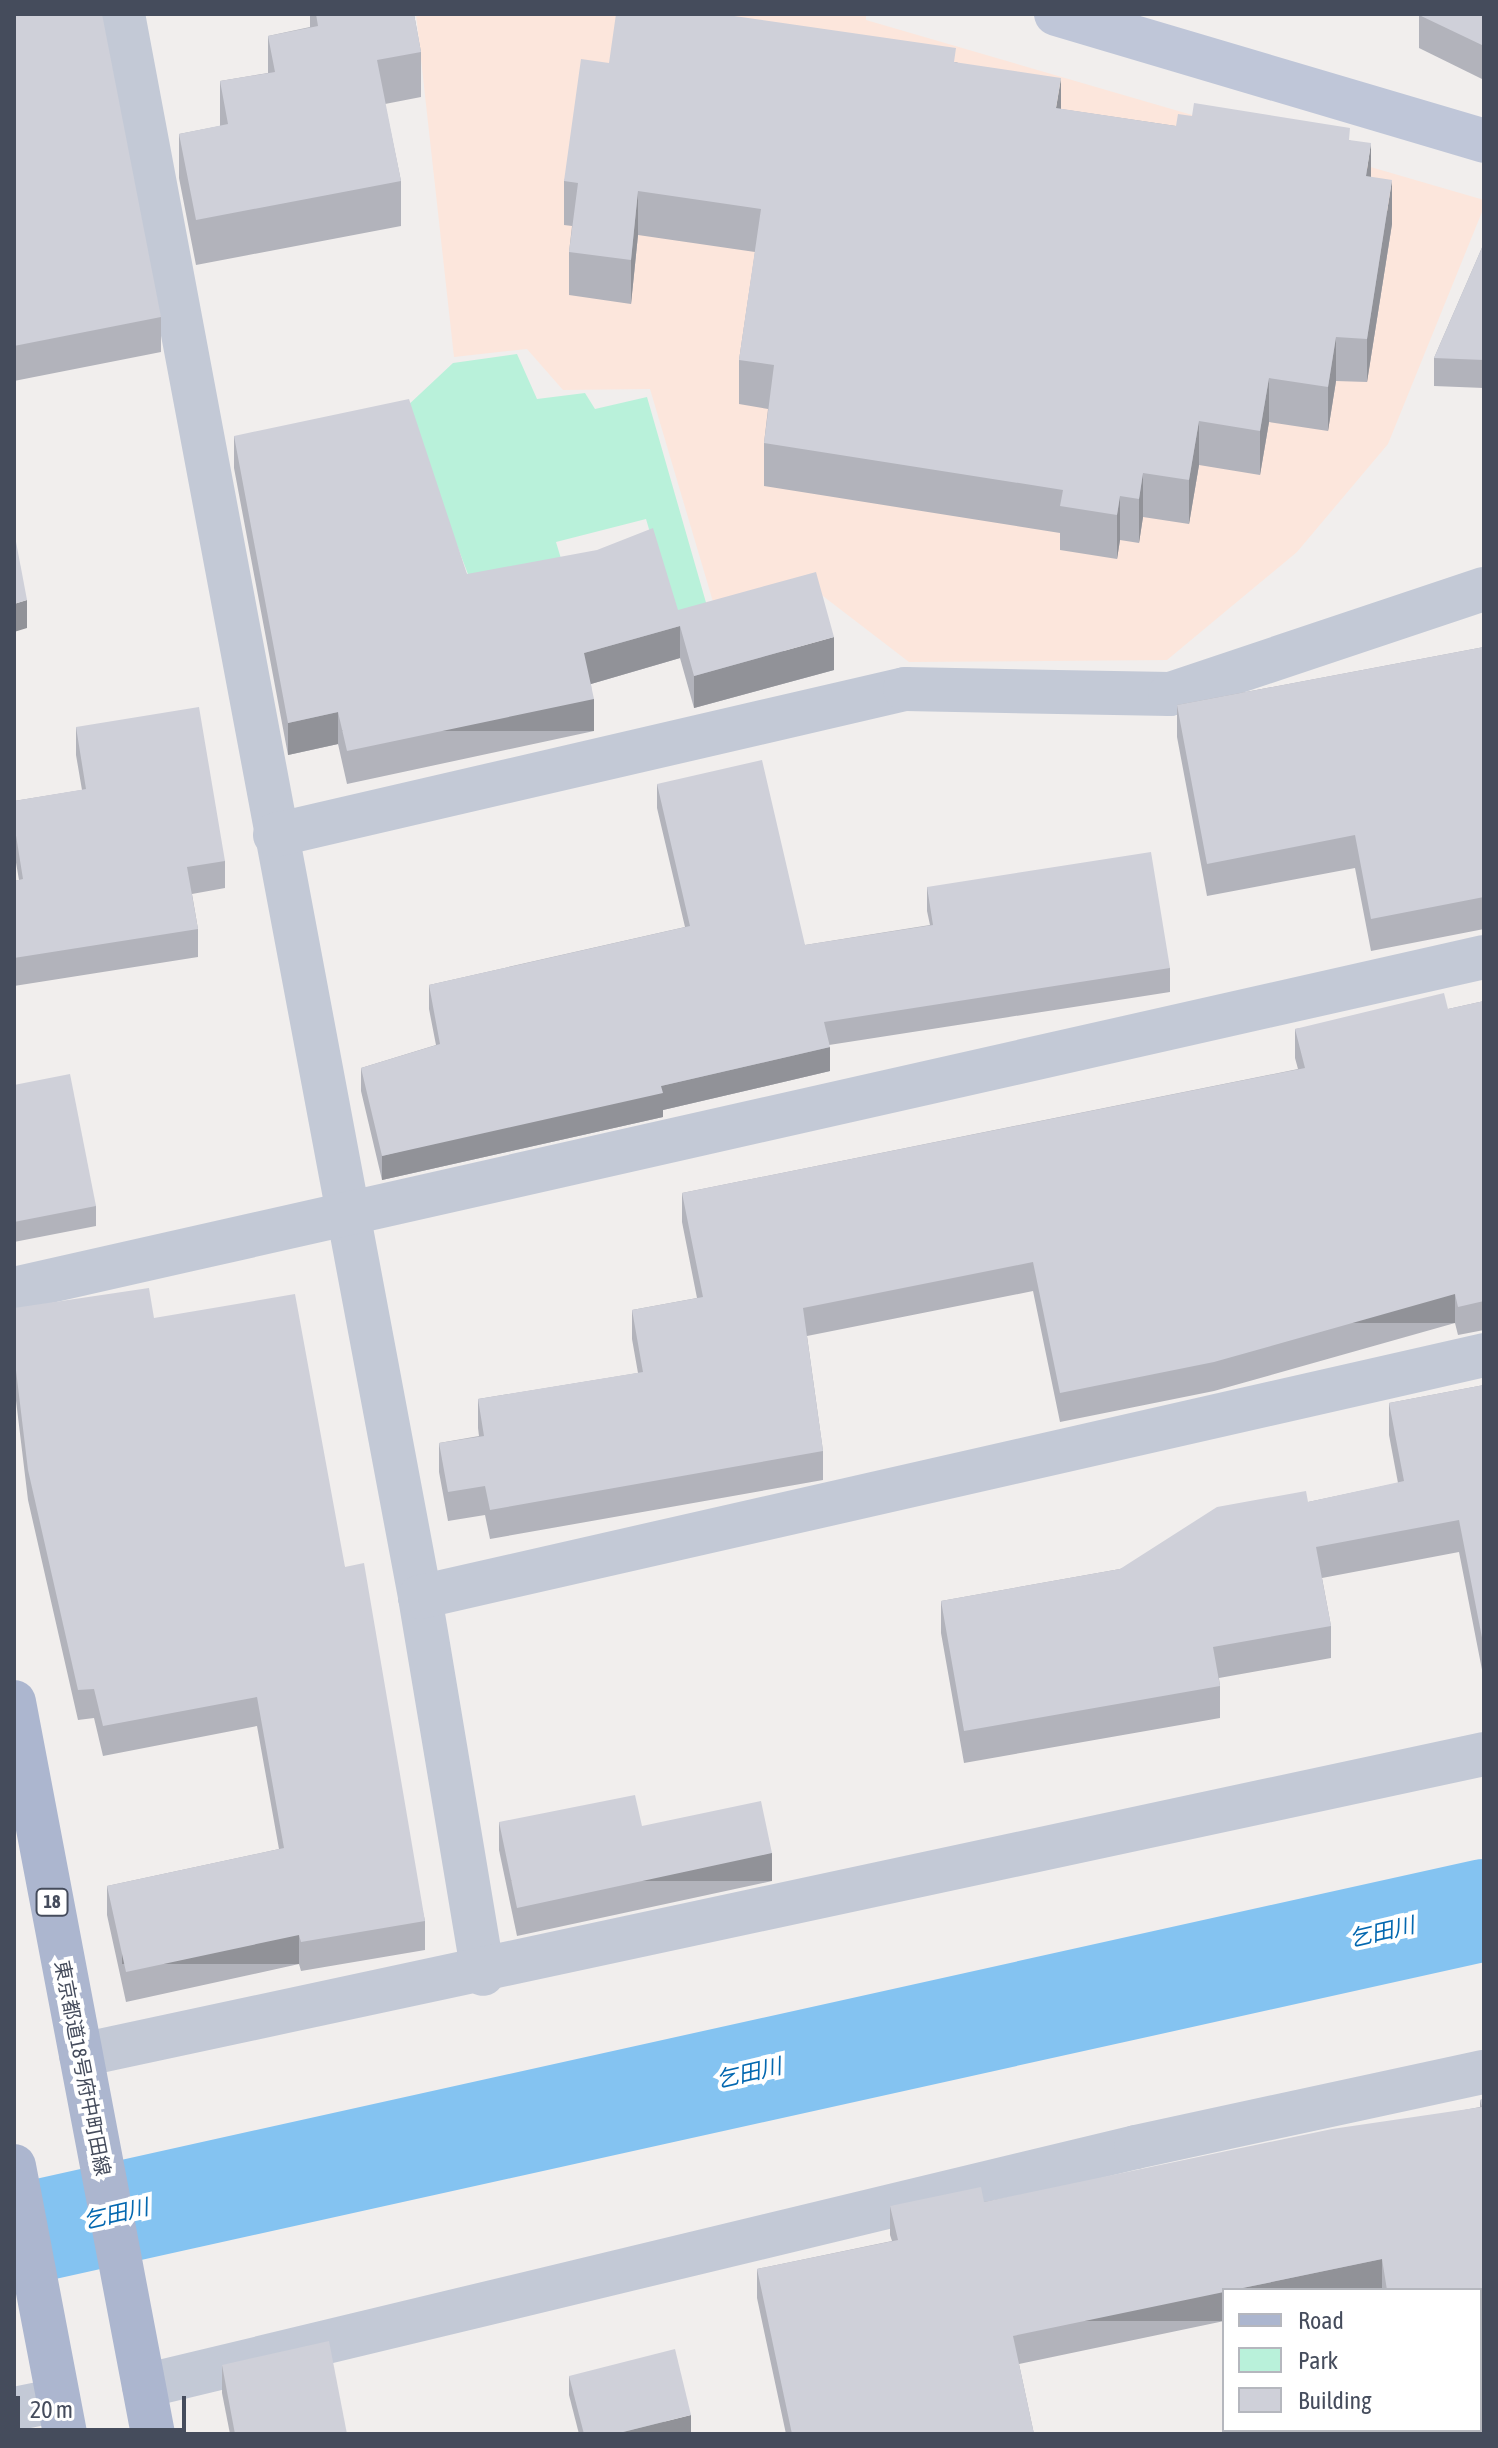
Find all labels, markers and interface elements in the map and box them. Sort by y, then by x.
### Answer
road number: 18 [34,1888,70,1916]
water label: 乞田川 [1347,1912,1417,1952]
street label: 東京都道18号府中町田線 [50,1958,116,2178]
water label: 乞田川 [714,2053,784,2093]
water label: 乞田川 [81,2194,151,2234]
legend [1222,2288,1482,2432]
text: Road [1298,2307,1344,2334]
text: Park [1298,2347,1338,2374]
scale bar [20,2380,190,2430]
text: Building [1298,2387,1371,2414]
text: 20 m [30,2396,73,2423]

